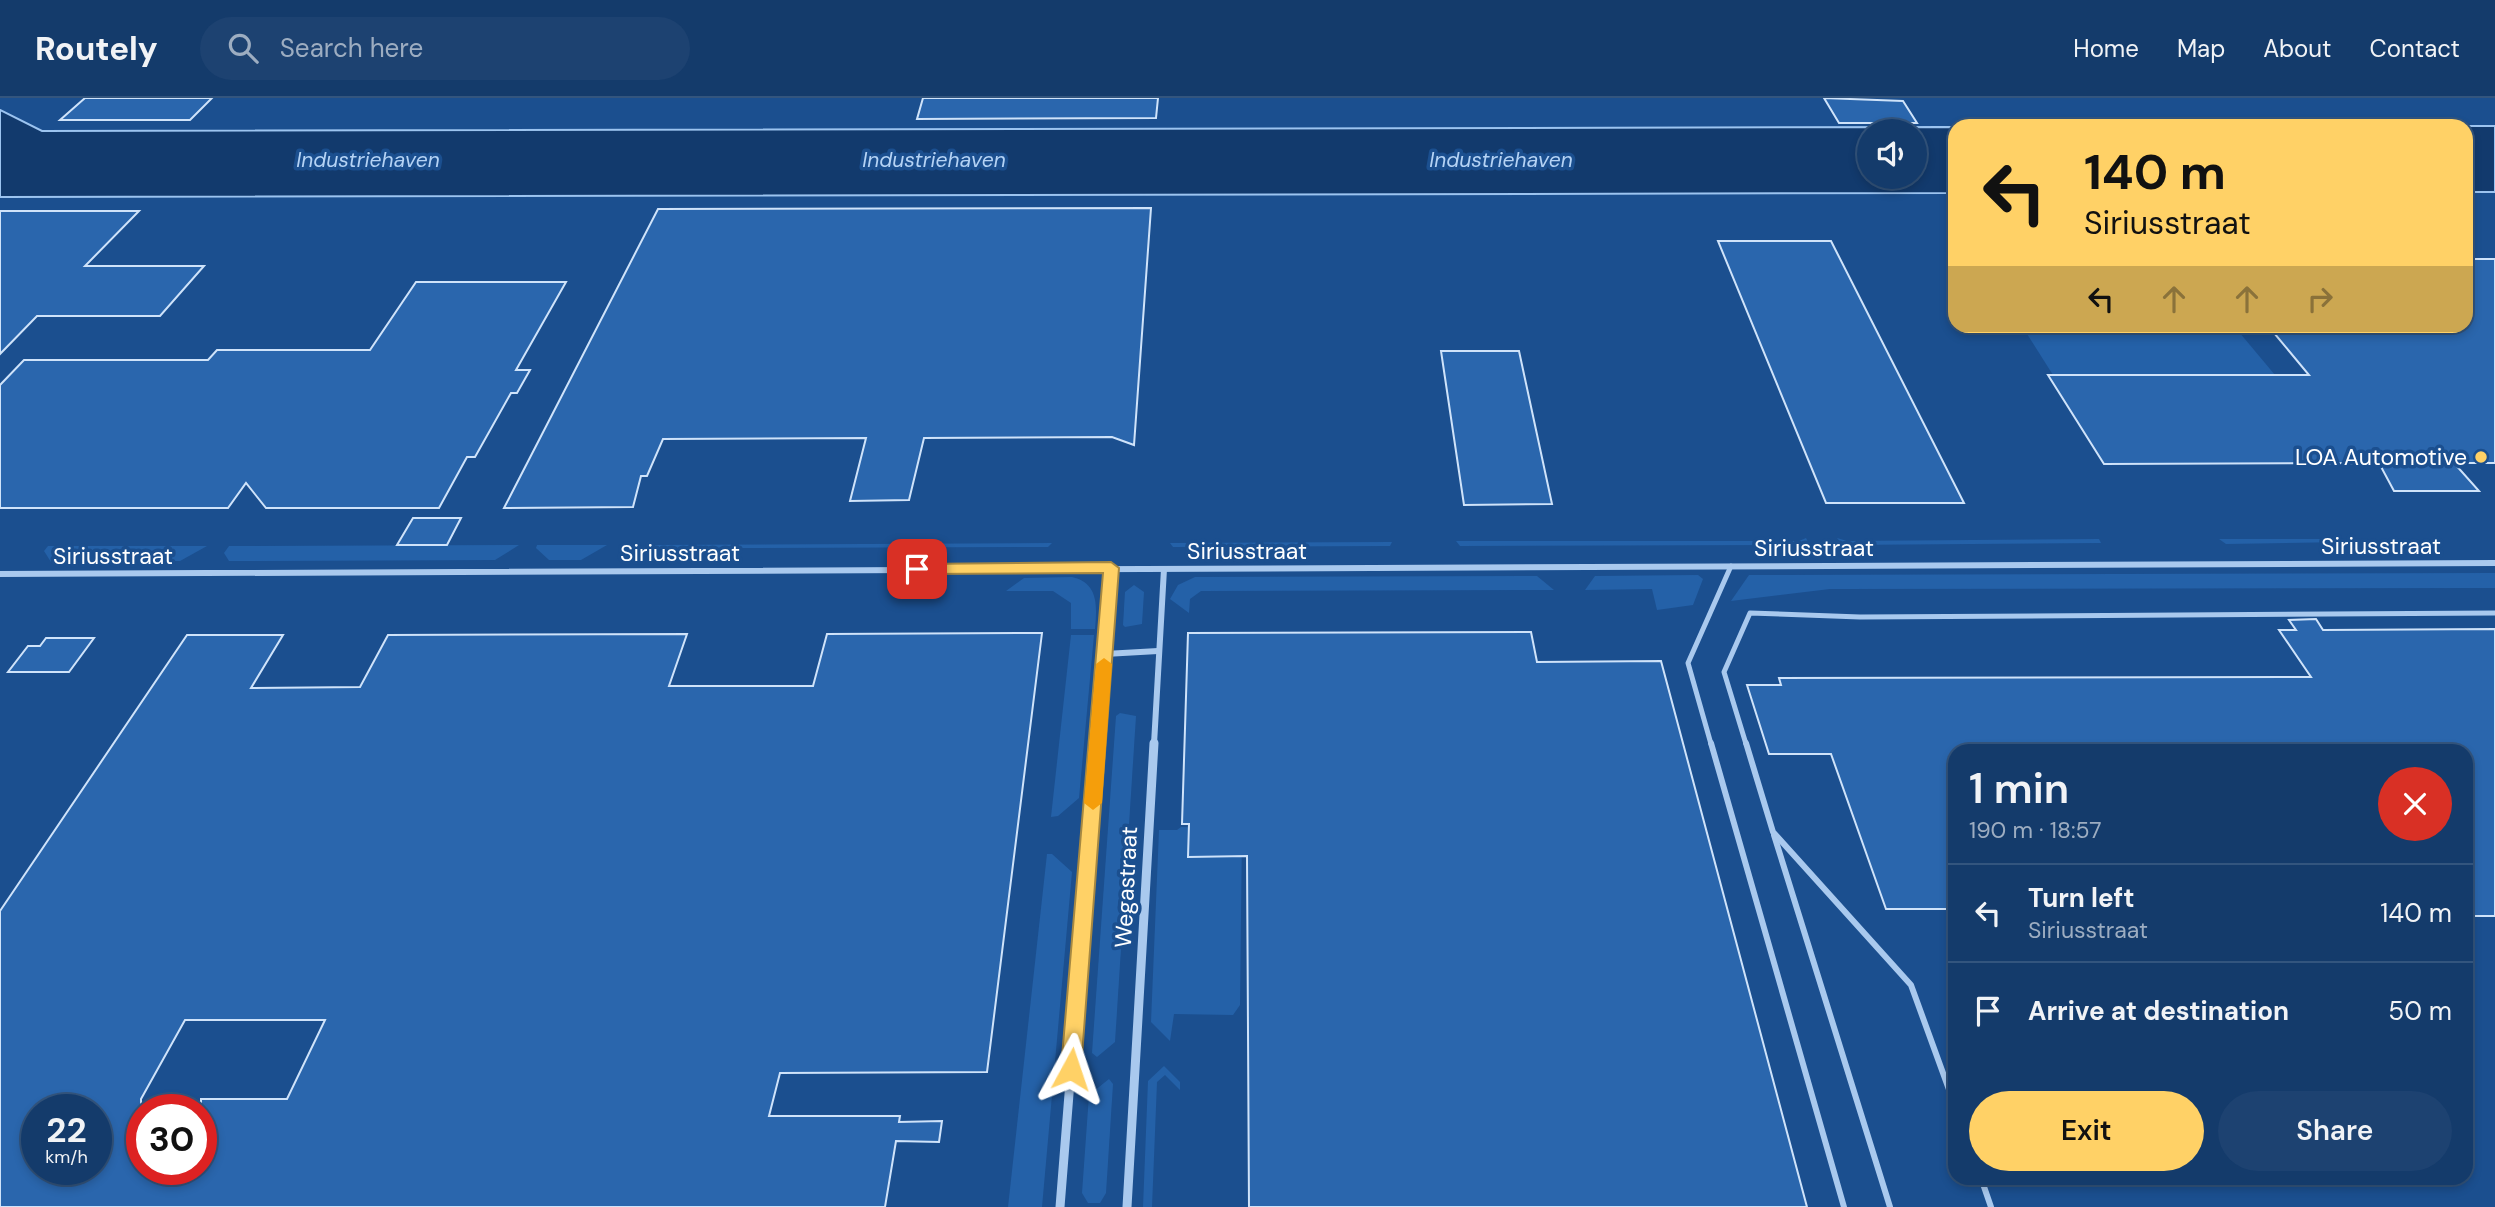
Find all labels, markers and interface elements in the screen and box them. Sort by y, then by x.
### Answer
search box [200,17,690,80]
text: Routely [35,27,158,70]
icon: search [224,29,262,67]
text: Search here [280,31,423,65]
text: Home [2073,33,2139,64]
text: Map [2177,33,2225,64]
text: About [2263,33,2332,64]
text: Contact [2370,33,2460,64]
map controls [1857,119,1927,189]
button: sound [1857,119,1927,189]
text: 140 m [2084,140,2226,204]
water label: Industriehaven [296,146,440,174]
water label: Industriehaven [862,146,1006,174]
water label: Industriehaven [1429,146,1573,174]
icon: left [1969,147,2060,238]
text: Siriusstraat [2084,202,2251,244]
icon: left [2082,280,2120,318]
icon: ahead [2155,280,2193,318]
icon: ahead [2228,280,2266,318]
icon: right [2301,280,2339,318]
place label: LOA Automotive [2295,442,2467,472]
marker: LOA Automotive [2473,449,2489,465]
street label: Siriusstraat [2321,531,2441,561]
street label: Siriusstraat [1754,533,1874,563]
street label: Siriusstraat [1187,536,1307,566]
street label: Siriusstraat [620,538,740,568]
pin [887,539,947,599]
street label: Siriusstraat [53,541,173,571]
icon: arrive [898,550,936,588]
text: 1 min [1969,761,2069,816]
button: close [2378,767,2452,841]
text: 190 m · 18:57 [1969,815,2101,845]
street label: Wegastraat [1108,825,1144,949]
text: Turn left [2028,881,2135,915]
icon: left [1969,894,2007,932]
text: 140 m [2380,896,2452,930]
text: Siriusstraat [2028,915,2148,945]
icon: arrive [1969,992,2007,1030]
text: Arrive at destination [2028,994,2289,1028]
text: 50 m [2388,994,2452,1028]
position arrow [1034,1032,1108,1106]
button: Exit [1969,1091,2204,1171]
button: Share [2218,1091,2452,1171]
speed limit sign: 30 [126,1094,217,1185]
text: 22 [46,1107,87,1153]
text: km/h [45,1145,88,1169]

